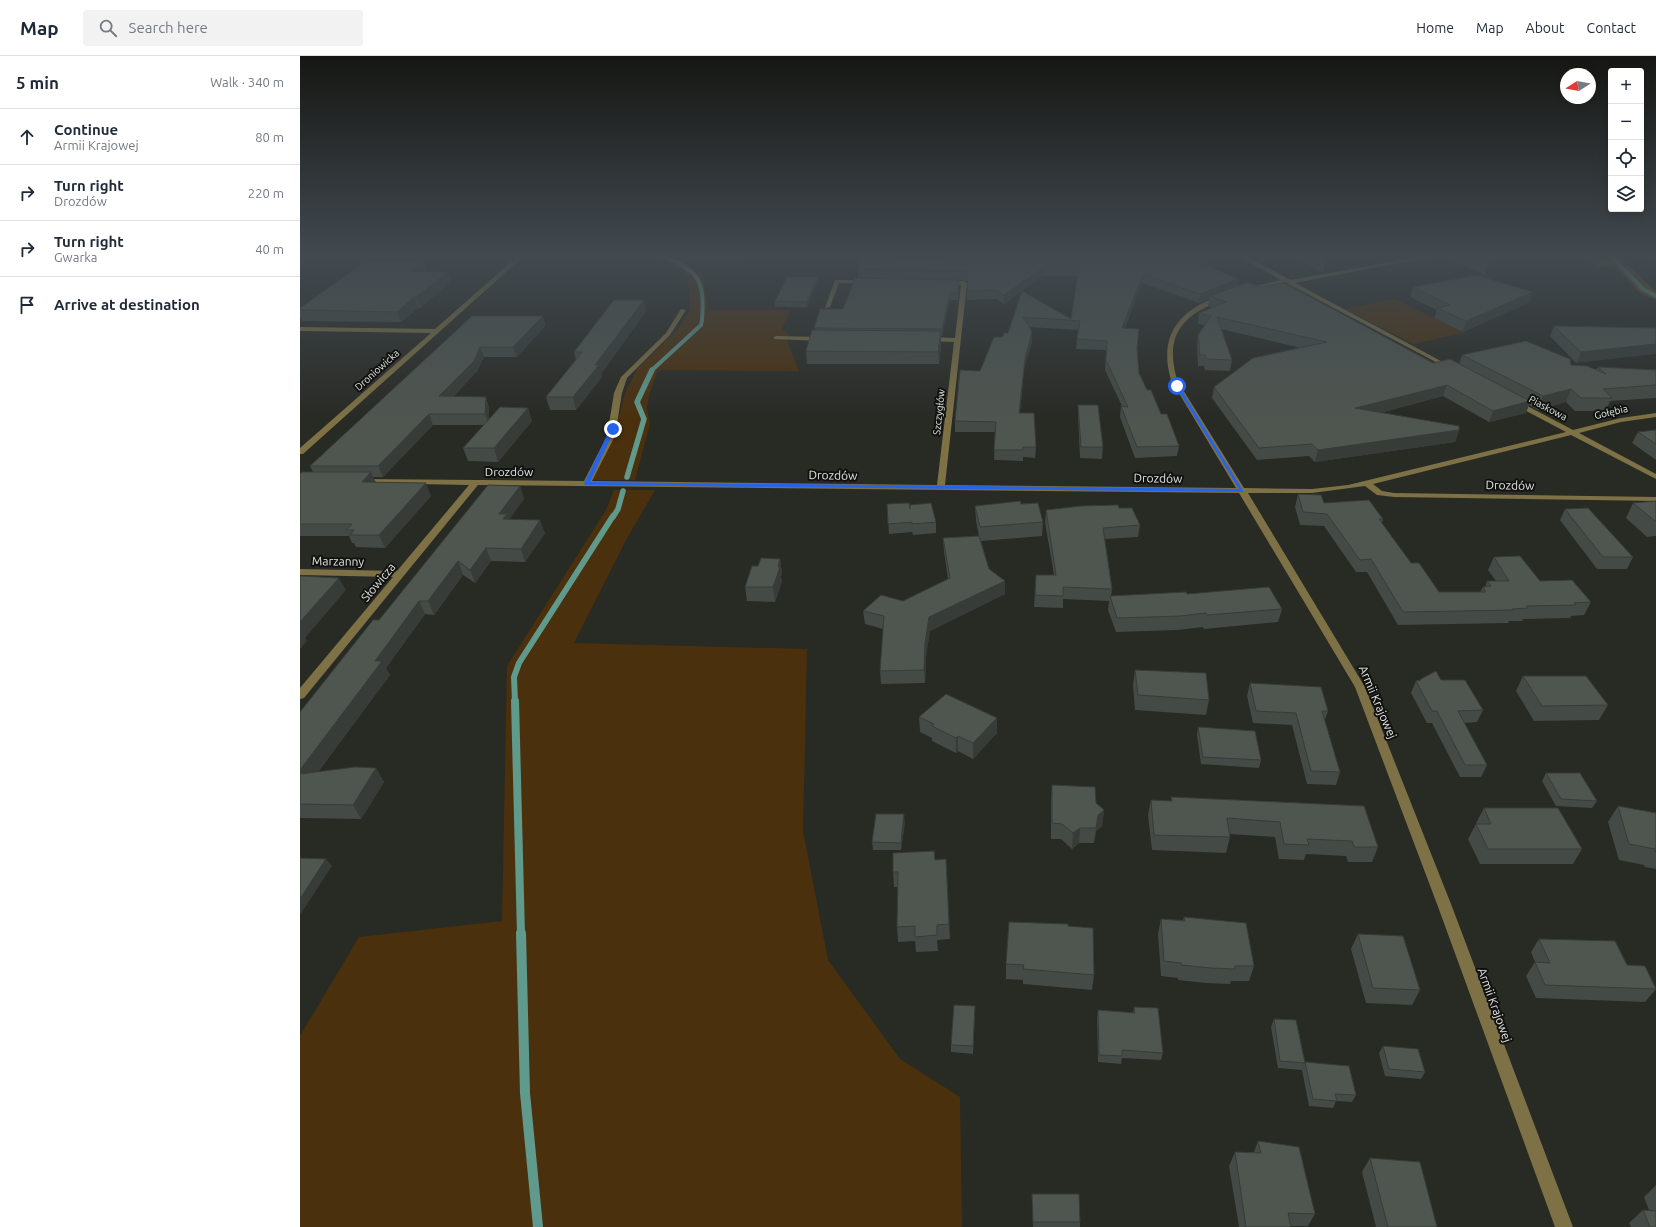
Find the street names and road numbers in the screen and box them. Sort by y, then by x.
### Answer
street label: Droniowicka [353,347,401,393]
street label: Szczygłów [931,388,947,435]
street label: Piaskowa [1527,393,1569,423]
street label: Gołębia [1593,403,1629,421]
street label: Drozdów [485,465,534,478]
street label: Drozdów [809,468,858,482]
street label: Drozdów [1134,471,1183,485]
street label: Drozdów [1486,478,1535,492]
street label: Marzanny [312,554,364,568]
street label: Słowicza [358,560,398,604]
street label: Armii Krajowej [1357,664,1399,741]
street label: Armii Krajowej [1476,966,1514,1044]

